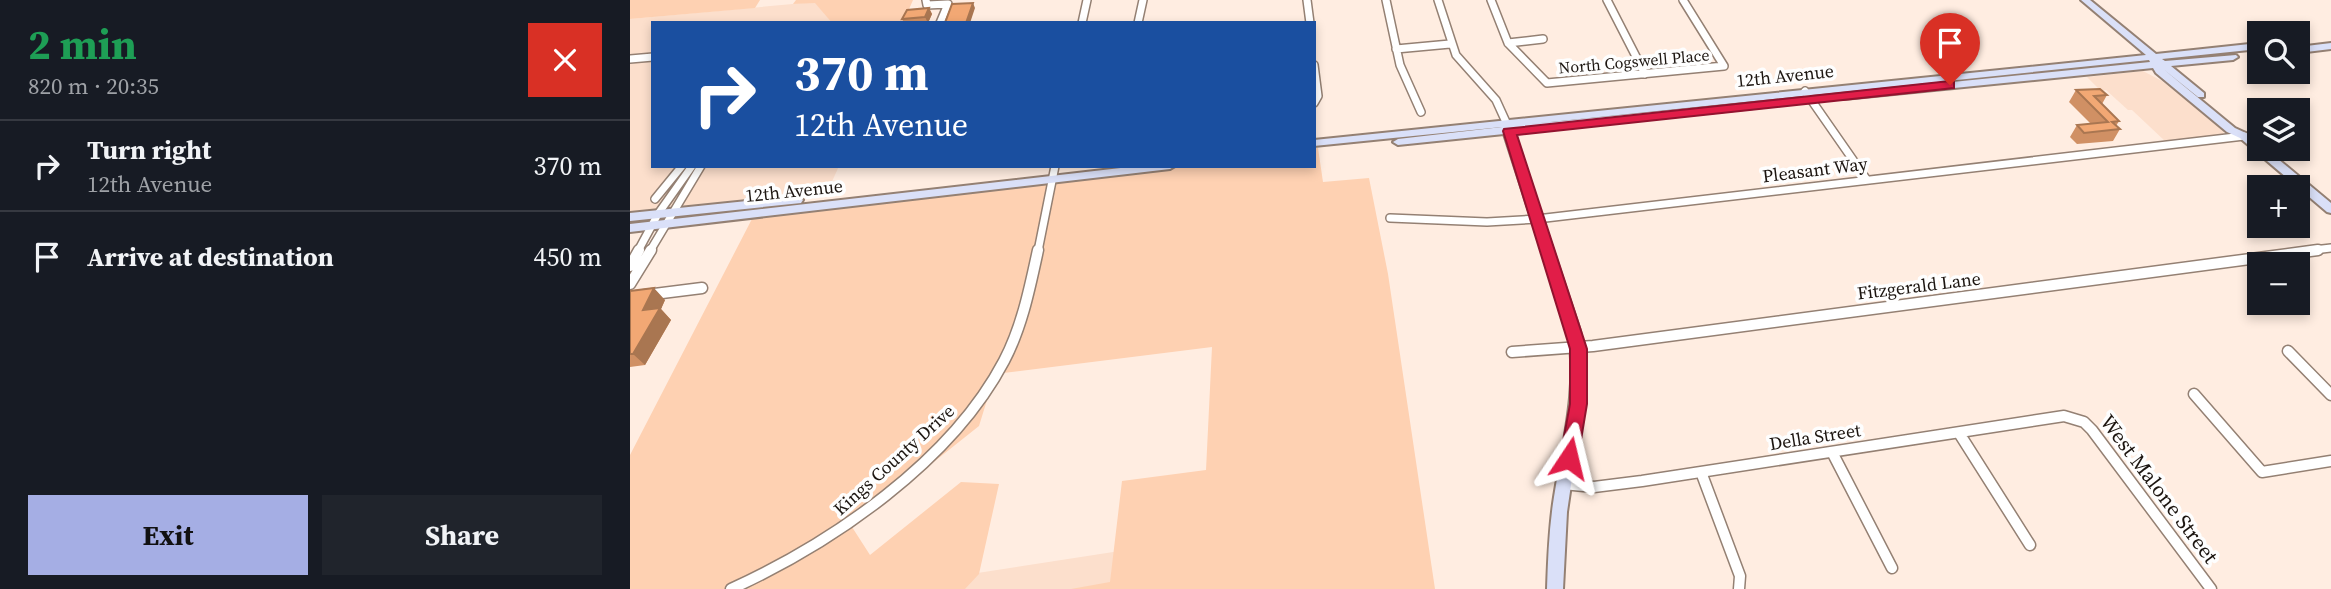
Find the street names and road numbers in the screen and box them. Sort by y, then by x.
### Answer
street label: North Cogswell Place [1558,43,1710,79]
street label: 12th Avenue [1735,58,1835,93]
street label: Pleasant Way [1761,151,1870,188]
street label: 12th Avenue [744,173,844,208]
street label: Fitzgerald Lane [1856,266,1982,305]
street label: Kings County Drive [828,399,959,521]
street label: West Malone Street [2094,408,2225,569]
street label: Della Street [1767,417,1863,456]

